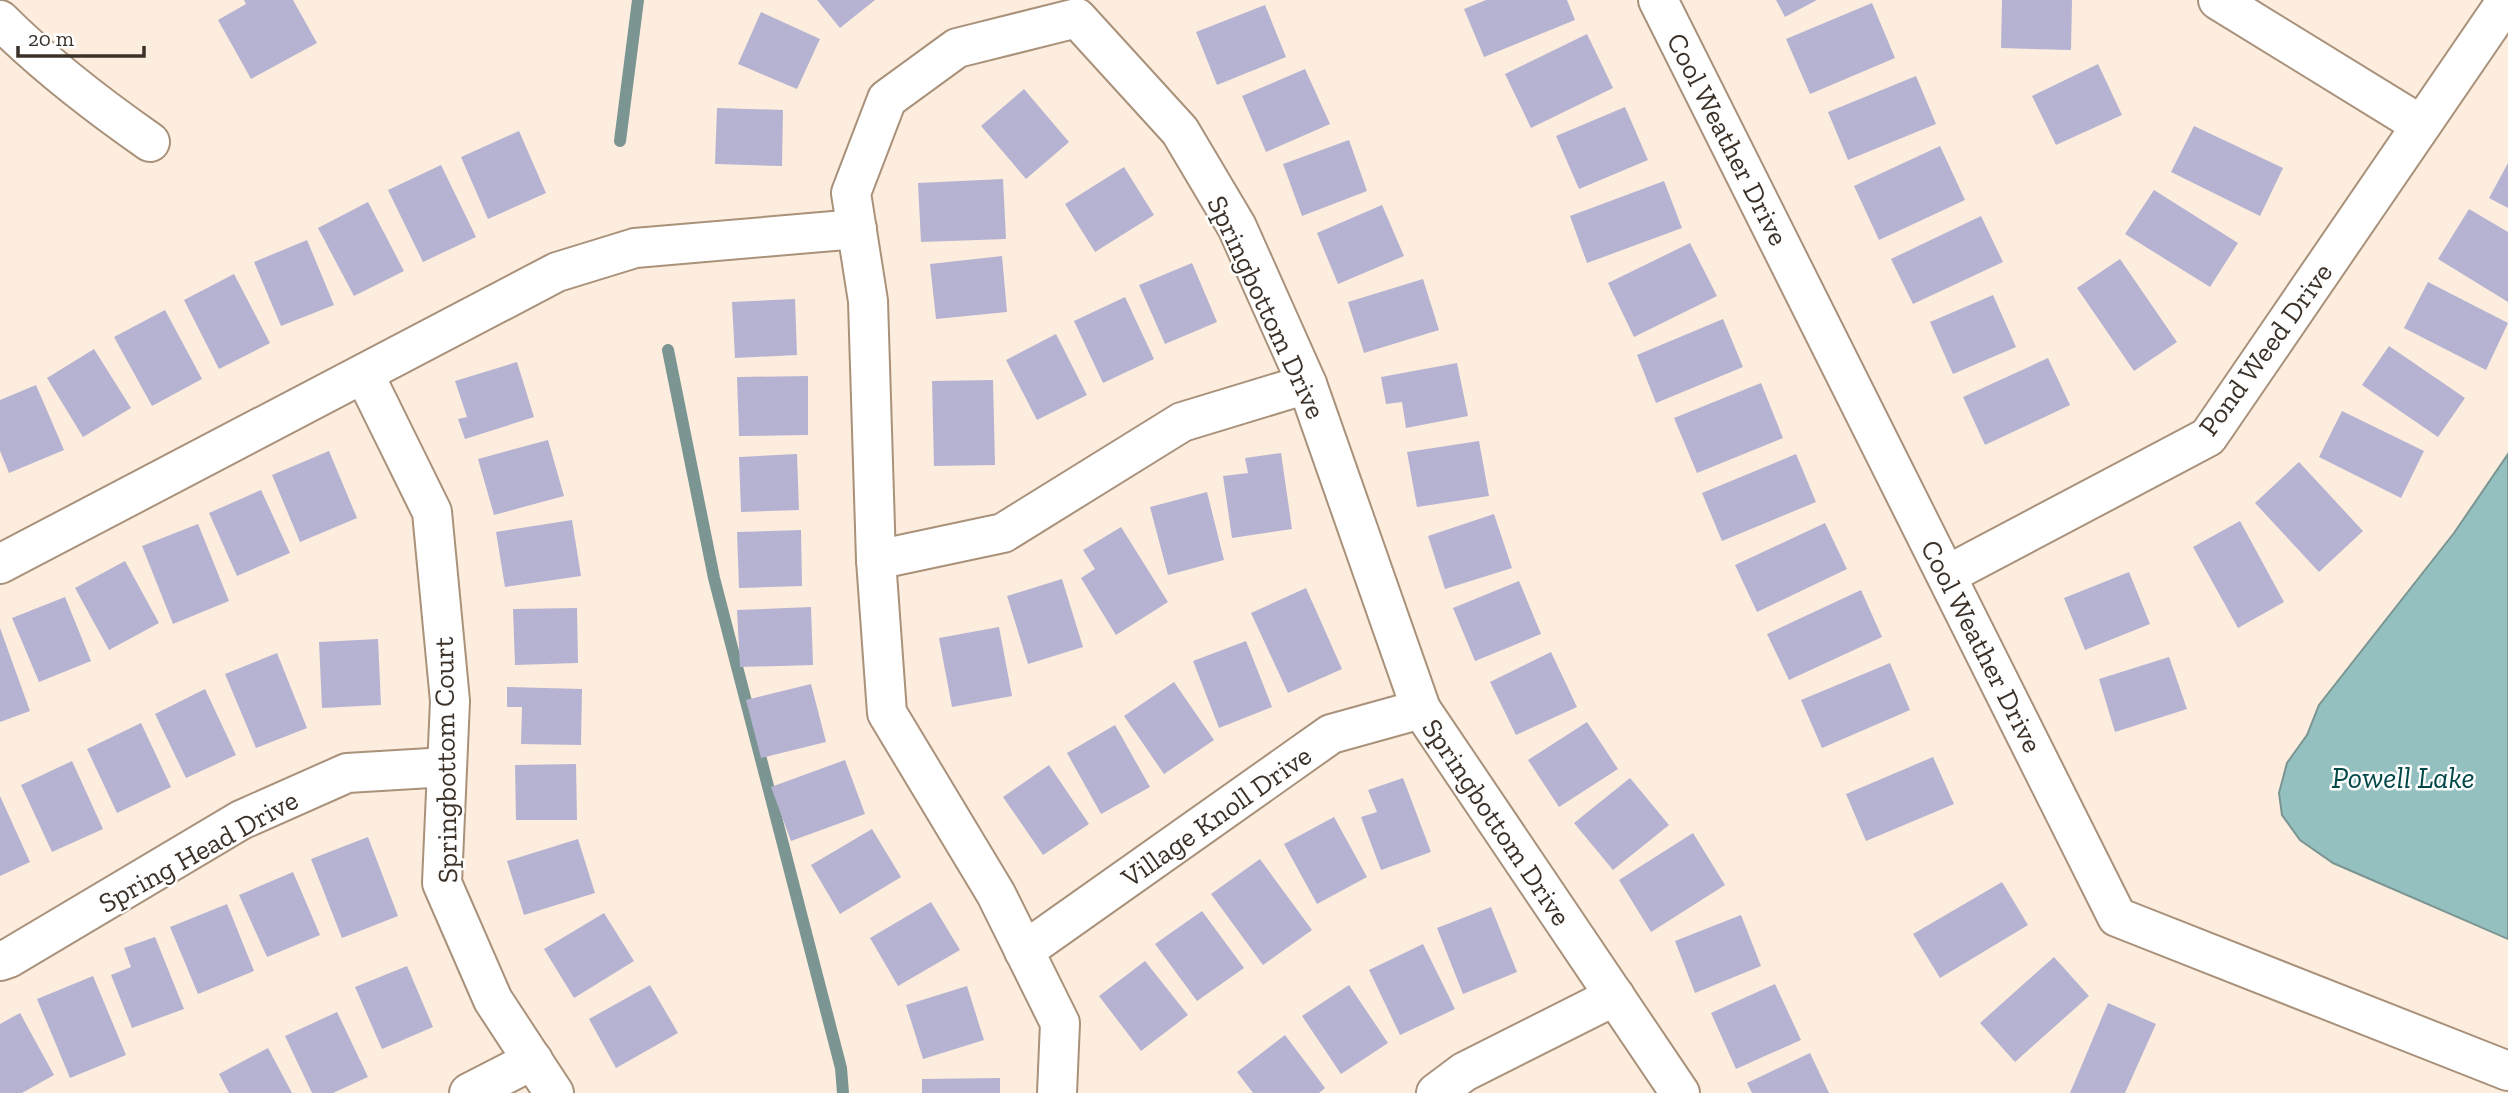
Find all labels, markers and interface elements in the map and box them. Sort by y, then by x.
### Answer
scale bar [18,14,144,58]
text: 20 m [28,26,74,51]
street label: Cool Weather Drive [1660,27,1795,251]
street label: Springbottom Drive [1200,190,1333,424]
street label: Pond Weed Drive [2192,256,2339,442]
street label: Cool Weather Drive [1914,534,2049,758]
street label: Springbottom Court [427,636,464,884]
street label: Springbottom Drive [1415,713,1578,932]
street label: Village Knoll Drive [1114,739,1318,895]
water label: Powell Lake [2331,760,2475,796]
street label: Spring Head Drive [93,783,304,920]

